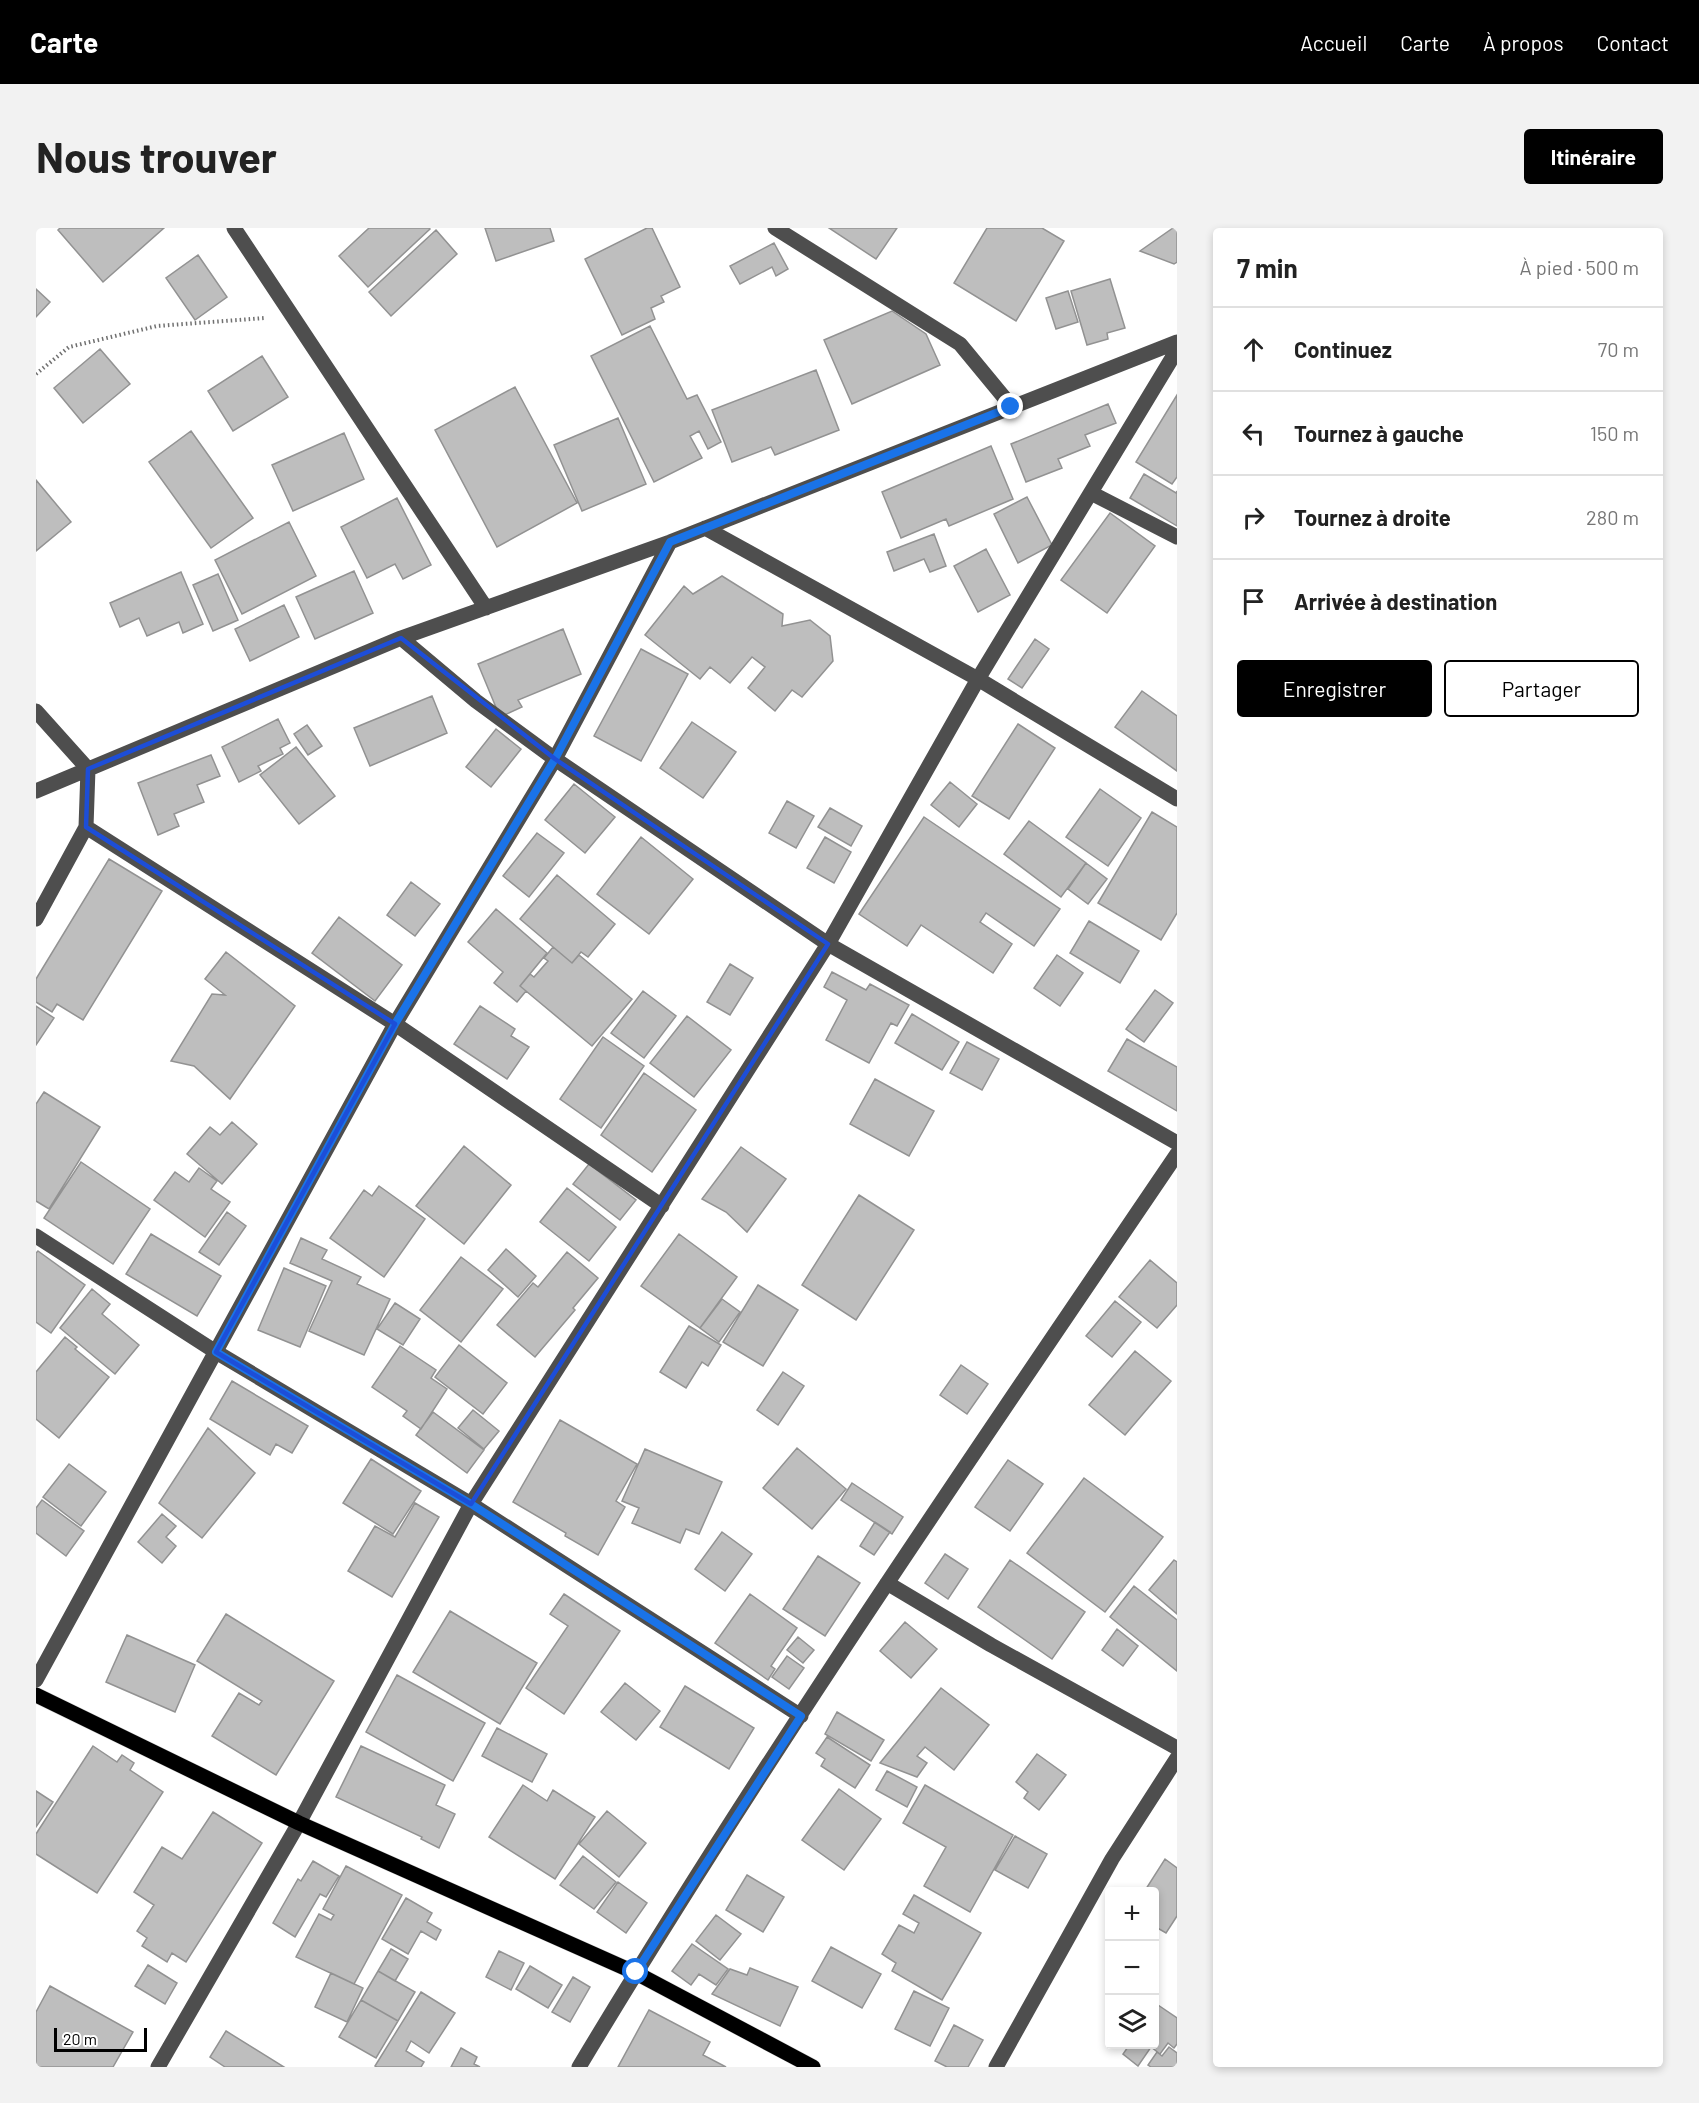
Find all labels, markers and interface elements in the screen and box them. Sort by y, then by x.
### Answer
text: Carte [30,25,98,59]
text: Accueil [1300,30,1367,55]
text: Carte [1400,30,1450,55]
text: À propos [1483,30,1564,55]
text: Contact [1597,30,1669,55]
button: Itinéraire [1524,129,1663,184]
text: Nous trouver [36,131,277,181]
text: 7 min [1237,252,1298,283]
text: À pied · 500 m [1520,255,1639,279]
icon: ahead [1237,333,1270,366]
text: Continuez [1294,336,1392,362]
text: 70 m [1598,337,1639,361]
route end [997,393,1023,419]
icon: left [1237,417,1270,450]
text: Tournez à gauche [1294,420,1464,446]
text: 150 m [1590,421,1639,445]
icon: right [1237,501,1270,534]
text: Tournez à droite [1294,504,1451,530]
text: 280 m [1586,505,1639,529]
icon: arrive [1237,585,1270,618]
text: Arrivée à destination [1294,588,1497,614]
button: Enregistrer [1237,660,1432,717]
button: Partager [1444,660,1639,717]
map controls [1105,1887,1159,2049]
button: + [1105,1887,1159,1941]
button: − [1105,1941,1159,1995]
route start [622,1958,648,1984]
button: layers [1105,1995,1159,2049]
scale bar [54,2025,147,2052]
text: 20 m [63,2029,97,2048]

